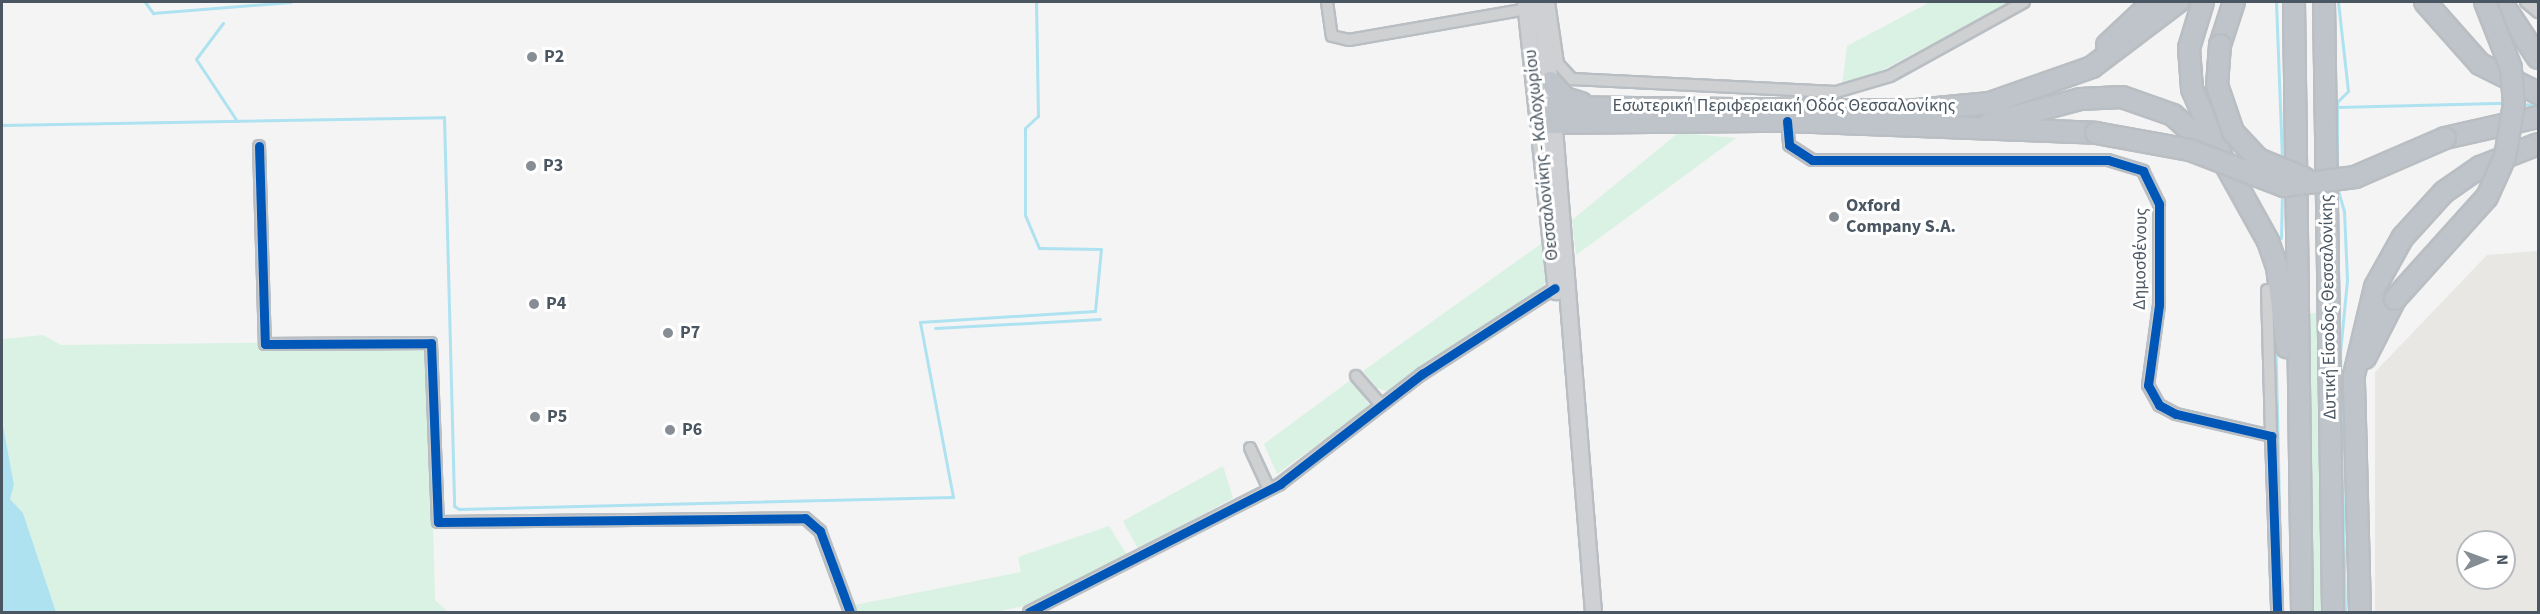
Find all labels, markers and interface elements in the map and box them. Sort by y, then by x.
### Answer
place label: P2 [544,46,564,68]
street label: Θεσσαλονίκης - Καλοχωρίου [1520,48,1564,262]
marker: P2 [525,50,539,64]
street label: Εσωτερική Περιφερειακή Οδός Θεσσαλονίκης [1613,95,1955,117]
place label: P3 [543,155,563,177]
marker: P3 [524,159,538,173]
street label: Δυτική Είσοδος Θεσσαλονίκης [2316,194,2342,420]
place label: Oxford Company S.A. [1846,196,1956,238]
street label: Δημοσθένους [2129,208,2153,310]
marker: Oxford Company S.A. [1827,210,1841,224]
place label: P4 [546,293,566,315]
marker: P4 [527,297,541,311]
place label: P7 [680,322,700,344]
marker: P7 [661,326,675,340]
place label: P5 [547,406,567,428]
marker: P5 [528,410,542,424]
place label: P6 [682,419,702,441]
marker: P6 [663,423,677,437]
north arrow [2456,530,2516,590]
text: N [2491,554,2513,565]

